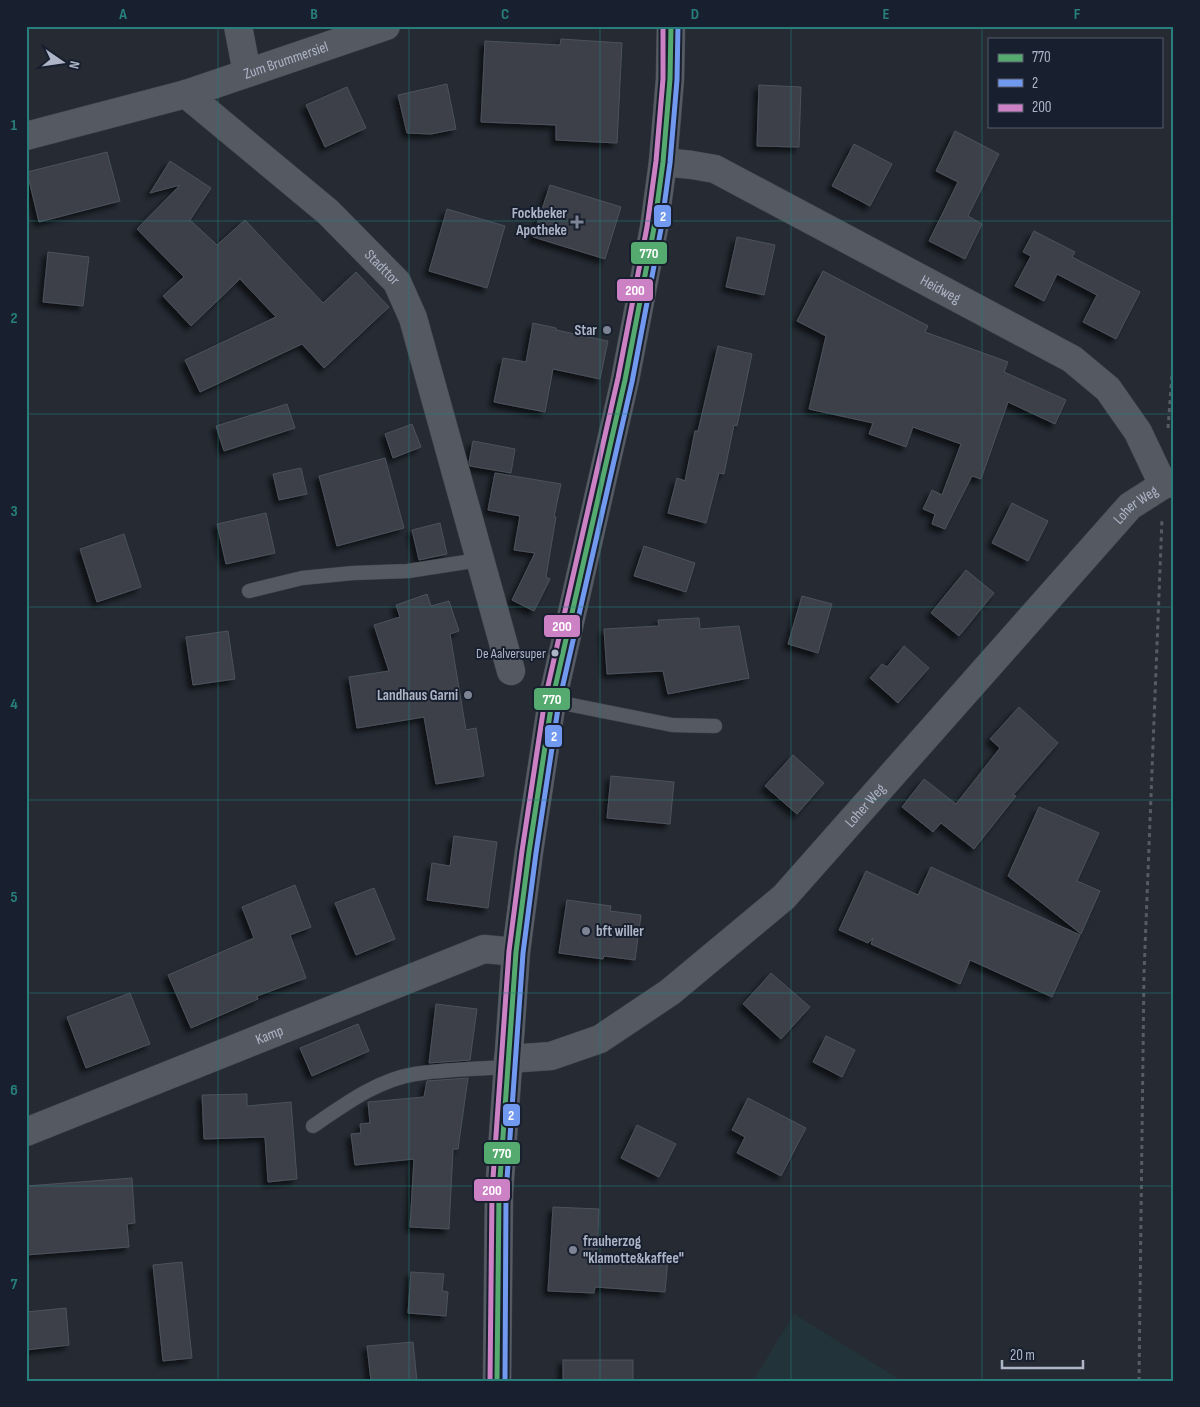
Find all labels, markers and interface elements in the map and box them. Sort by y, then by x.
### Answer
text: A [118,5,127,24]
text: B [310,5,318,24]
text: C [501,5,509,24]
text: D [691,5,699,24]
text: E [883,5,890,24]
text: F [1074,5,1081,24]
street label: Zum Brummersiel [241,37,331,84]
north arrow [38,38,88,88]
legend [988,38,1162,128]
text: 770 [1032,48,1051,67]
text: N [65,59,83,70]
text: 2 [1032,74,1038,93]
text: 200 [1032,98,1052,117]
text: 1 [11,116,18,135]
place label: Fockbeker Apotheke [512,204,567,240]
line badge: 2 [653,204,672,228]
text: 2 [660,208,666,225]
marker: Fockbeker Apotheke [571,216,583,228]
line badge: 770 [630,241,668,265]
text: 770 [640,245,659,262]
street label: Stadttor [360,246,404,290]
street label: Heidweg [917,271,964,308]
line badge: 200 [616,278,654,302]
text: 200 [625,282,645,299]
text: 2 [10,309,18,328]
place label: Star [575,321,597,340]
marker: Star [601,324,613,336]
street label: Loher Weg [1109,482,1162,528]
text: 3 [10,502,18,521]
line badge: 200 [543,614,581,638]
text: 200 [552,618,572,635]
place label: De Aalversuper [476,645,546,662]
marker: De Aalversuper [550,648,560,658]
place label: Landhaus Garni [377,686,458,705]
line badge: 770 [533,687,571,711]
marker: Landhaus Garni [462,689,474,701]
text: 770 [543,691,562,708]
text: 4 [10,695,18,714]
line badge: 2 [544,724,563,748]
text: 2 [551,728,557,745]
street label: Loher Weg [841,780,890,832]
text: 5 [10,888,18,907]
place label: bft willer [596,922,644,941]
marker: bft willer [580,925,592,937]
street label: Kamp [253,1021,286,1049]
text: 6 [10,1081,18,1100]
line badge: 2 [502,1103,521,1127]
text: 2 [508,1107,514,1124]
line badge: 770 [483,1141,521,1165]
text: 770 [493,1145,512,1162]
line badge: 200 [473,1178,511,1202]
text: 200 [482,1182,502,1199]
place label: frauherzog "klamotte&kaffee" [583,1232,684,1268]
marker: frauherzog "klamotte&kaffee" [567,1244,579,1256]
text: 7 [11,1275,18,1294]
scale bar [1002,1337,1084,1369]
text: 20 m [1010,1346,1035,1365]

